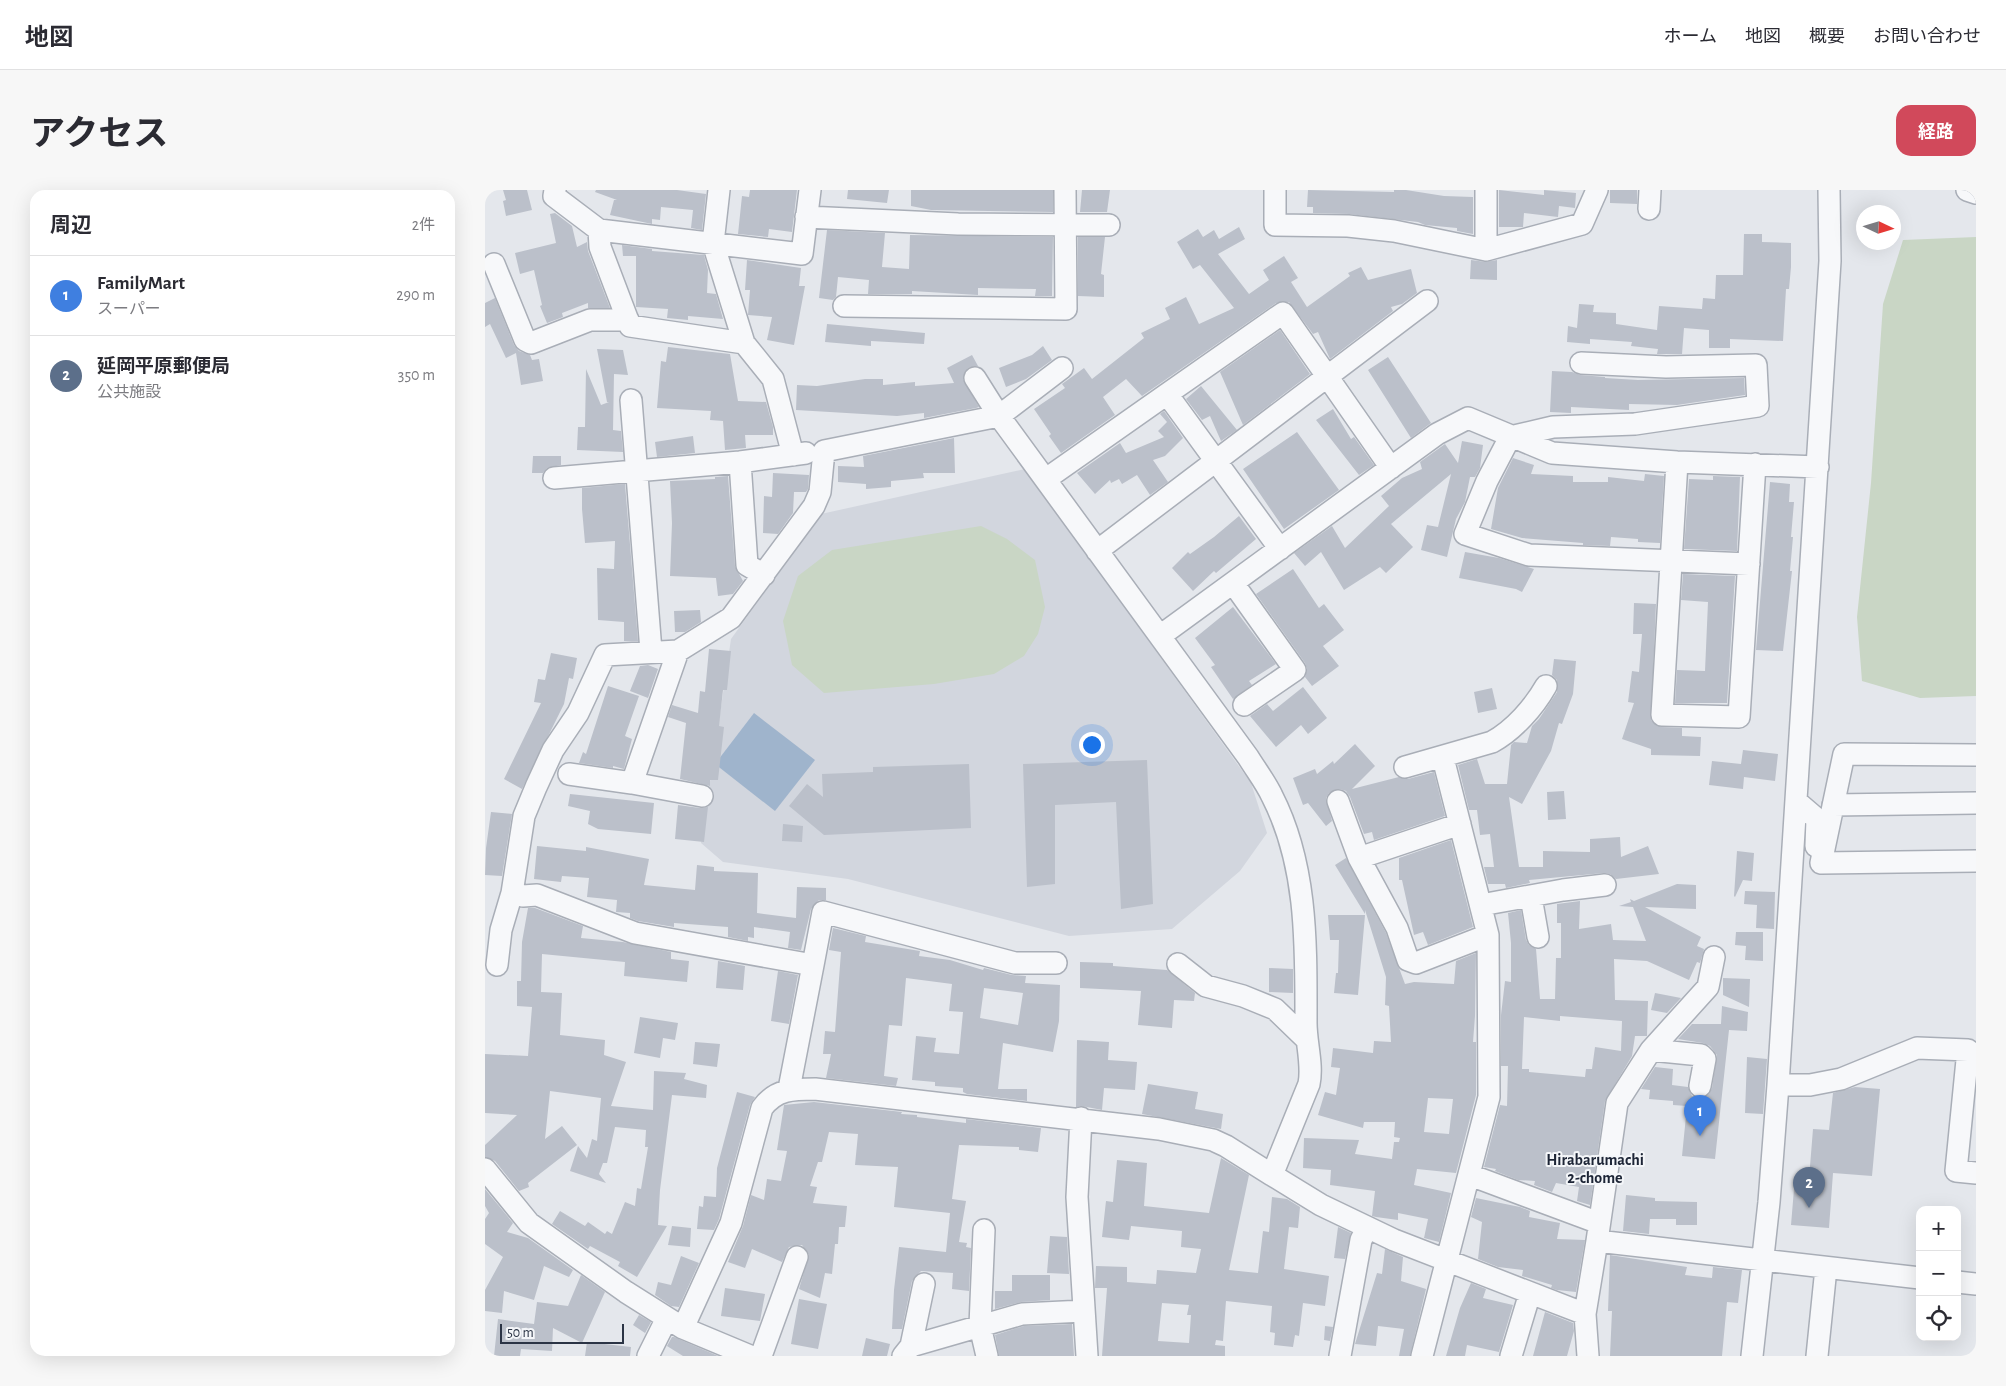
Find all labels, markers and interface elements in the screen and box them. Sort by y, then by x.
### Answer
text: 地図 [25,26,73,50]
text: ホーム [1664,28,1717,46]
text: 地図 [1745,28,1781,46]
text: 概要 [1809,28,1845,46]
text: お問い合わせ [1873,28,1981,46]
button: 経路 [1896,105,1976,156]
text: アクセス [30,117,168,152]
north arrow [1856,205,1901,250]
text: 周辺 [50,215,92,236]
text: 2件 [412,217,435,233]
text: FamilyMart [97,274,185,293]
text: 1 [63,287,69,303]
text: 290 m [396,287,435,303]
text: スーパー [97,301,161,317]
text: 延岡平原郵便局 [97,357,230,376]
text: 2 [62,367,70,383]
text: 350 m [398,367,435,383]
text: 公共施設 [97,384,161,400]
your location [1079,732,1105,758]
pin: 1 [1684,1095,1716,1136]
district label: Hirabarumachi 2-chome [1546,1152,1644,1186]
pin: 2 [1793,1167,1825,1208]
map controls [1916,1206,1961,1341]
button: + [1916,1206,1961,1251]
button: − [1916,1251,1961,1296]
button: locate [1916,1296,1961,1341]
scale bar [500,1321,624,1344]
text: 50 m [507,1326,534,1340]

